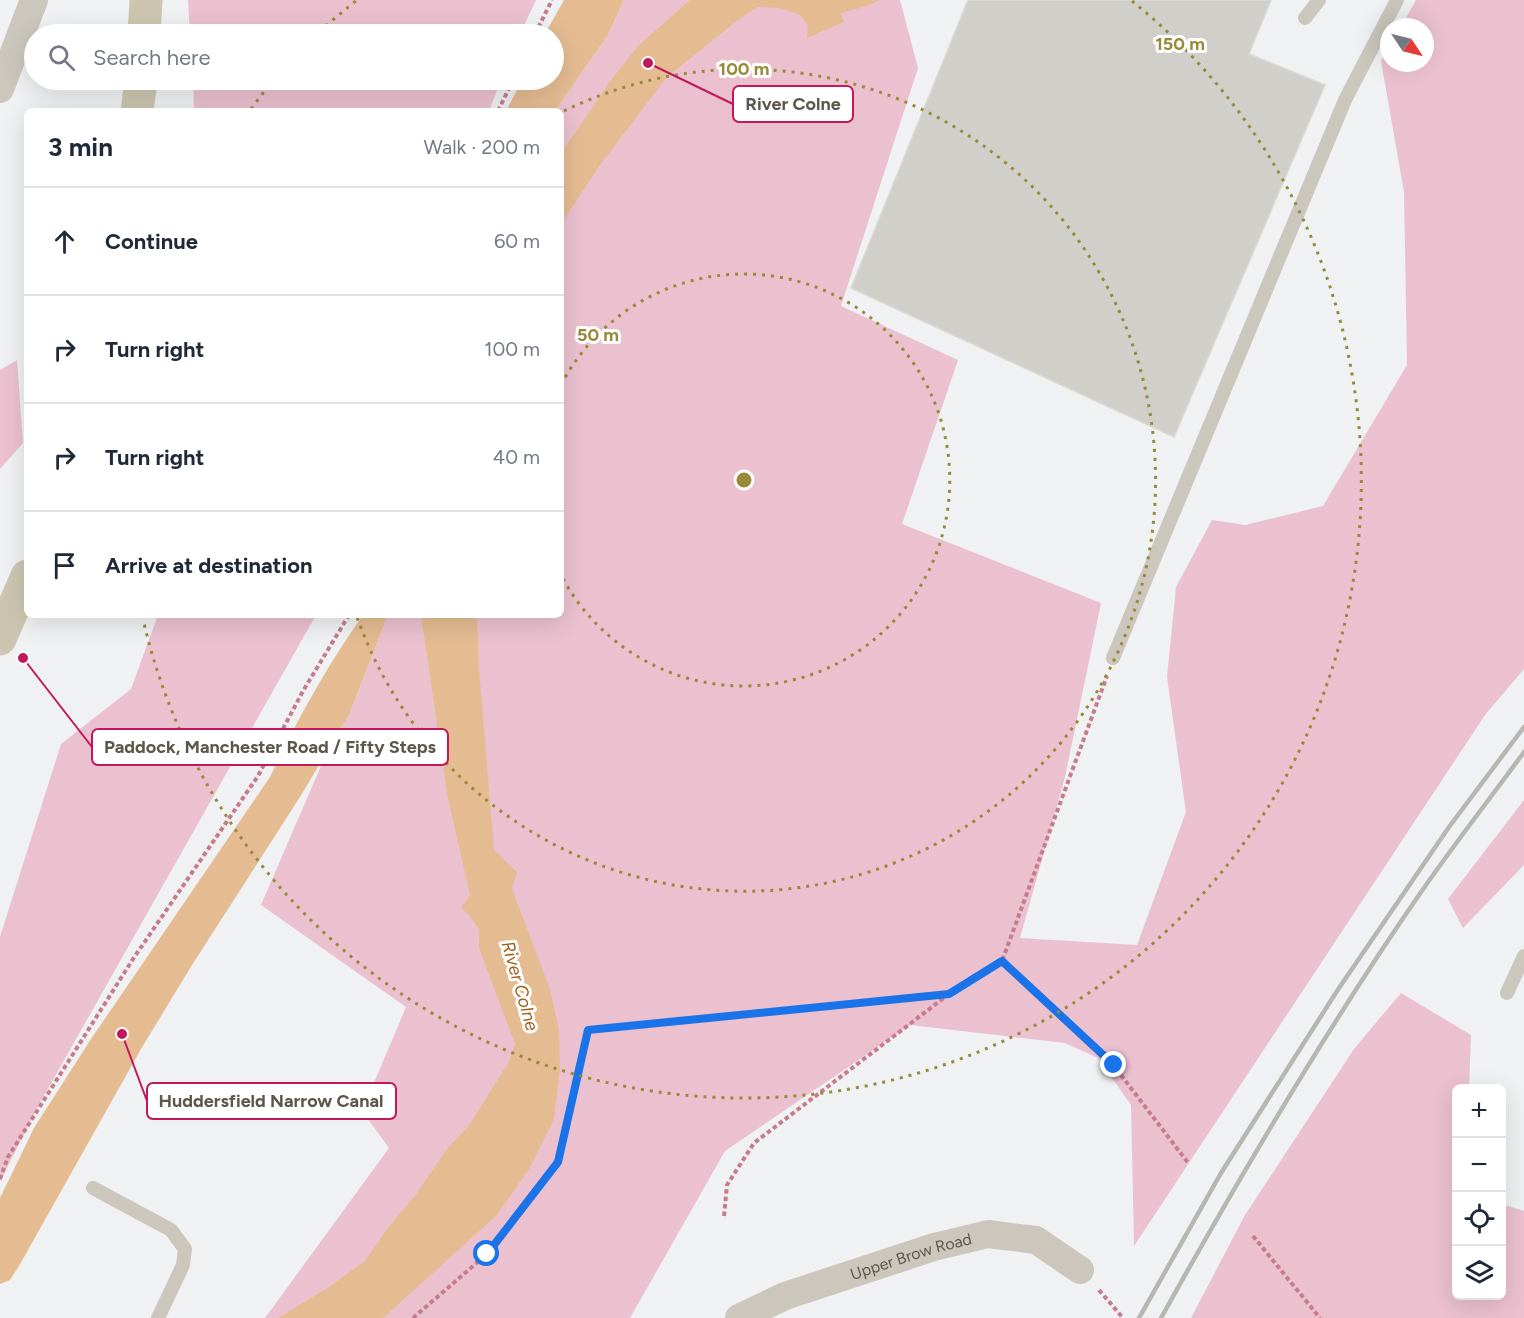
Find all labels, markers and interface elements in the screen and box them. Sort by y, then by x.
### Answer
north arrow [1380,18,1434,72]
search box [24,24,564,90]
text: 150 m [1155,33,1205,55]
icon: search [45,41,78,74]
text: Search here [93,44,211,71]
text: 100 m [719,58,769,80]
callout: River Colne [733,86,853,122]
text: River Colne [745,93,841,115]
text: 3 min [48,131,113,163]
text: Walk · 200 m [424,135,540,159]
icon: ahead [48,225,81,258]
text: Continue [105,228,198,255]
text: 60 m [494,229,540,253]
text: 50 m [577,324,619,346]
icon: right [48,333,81,366]
text: Turn right [105,336,204,363]
text: 100 m [484,337,540,361]
icon: right [48,441,81,474]
text: Turn right [105,444,204,471]
text: 40 m [493,445,540,469]
centre of rings [734,470,754,490]
icon: arrive [48,549,81,582]
text: Arrive at destination [105,552,313,579]
callout: Paddock, Manchester Road / Fifty Steps [92,729,448,765]
text: Paddock, Manchester Road / Fifty Steps [104,736,437,758]
water label: River Colne [497,939,543,1034]
route end [1100,1051,1126,1077]
callout: Huddersfield Narrow Canal [147,1083,396,1119]
map controls [1452,1084,1506,1300]
button: + [1452,1084,1506,1138]
text: Huddersfield Narrow Canal [159,1090,383,1112]
button: − [1452,1138,1506,1192]
button: locate [1452,1192,1506,1246]
street label: Upper Brow Road [848,1229,973,1283]
route start [473,1240,499,1266]
button: layers [1452,1246,1506,1300]

